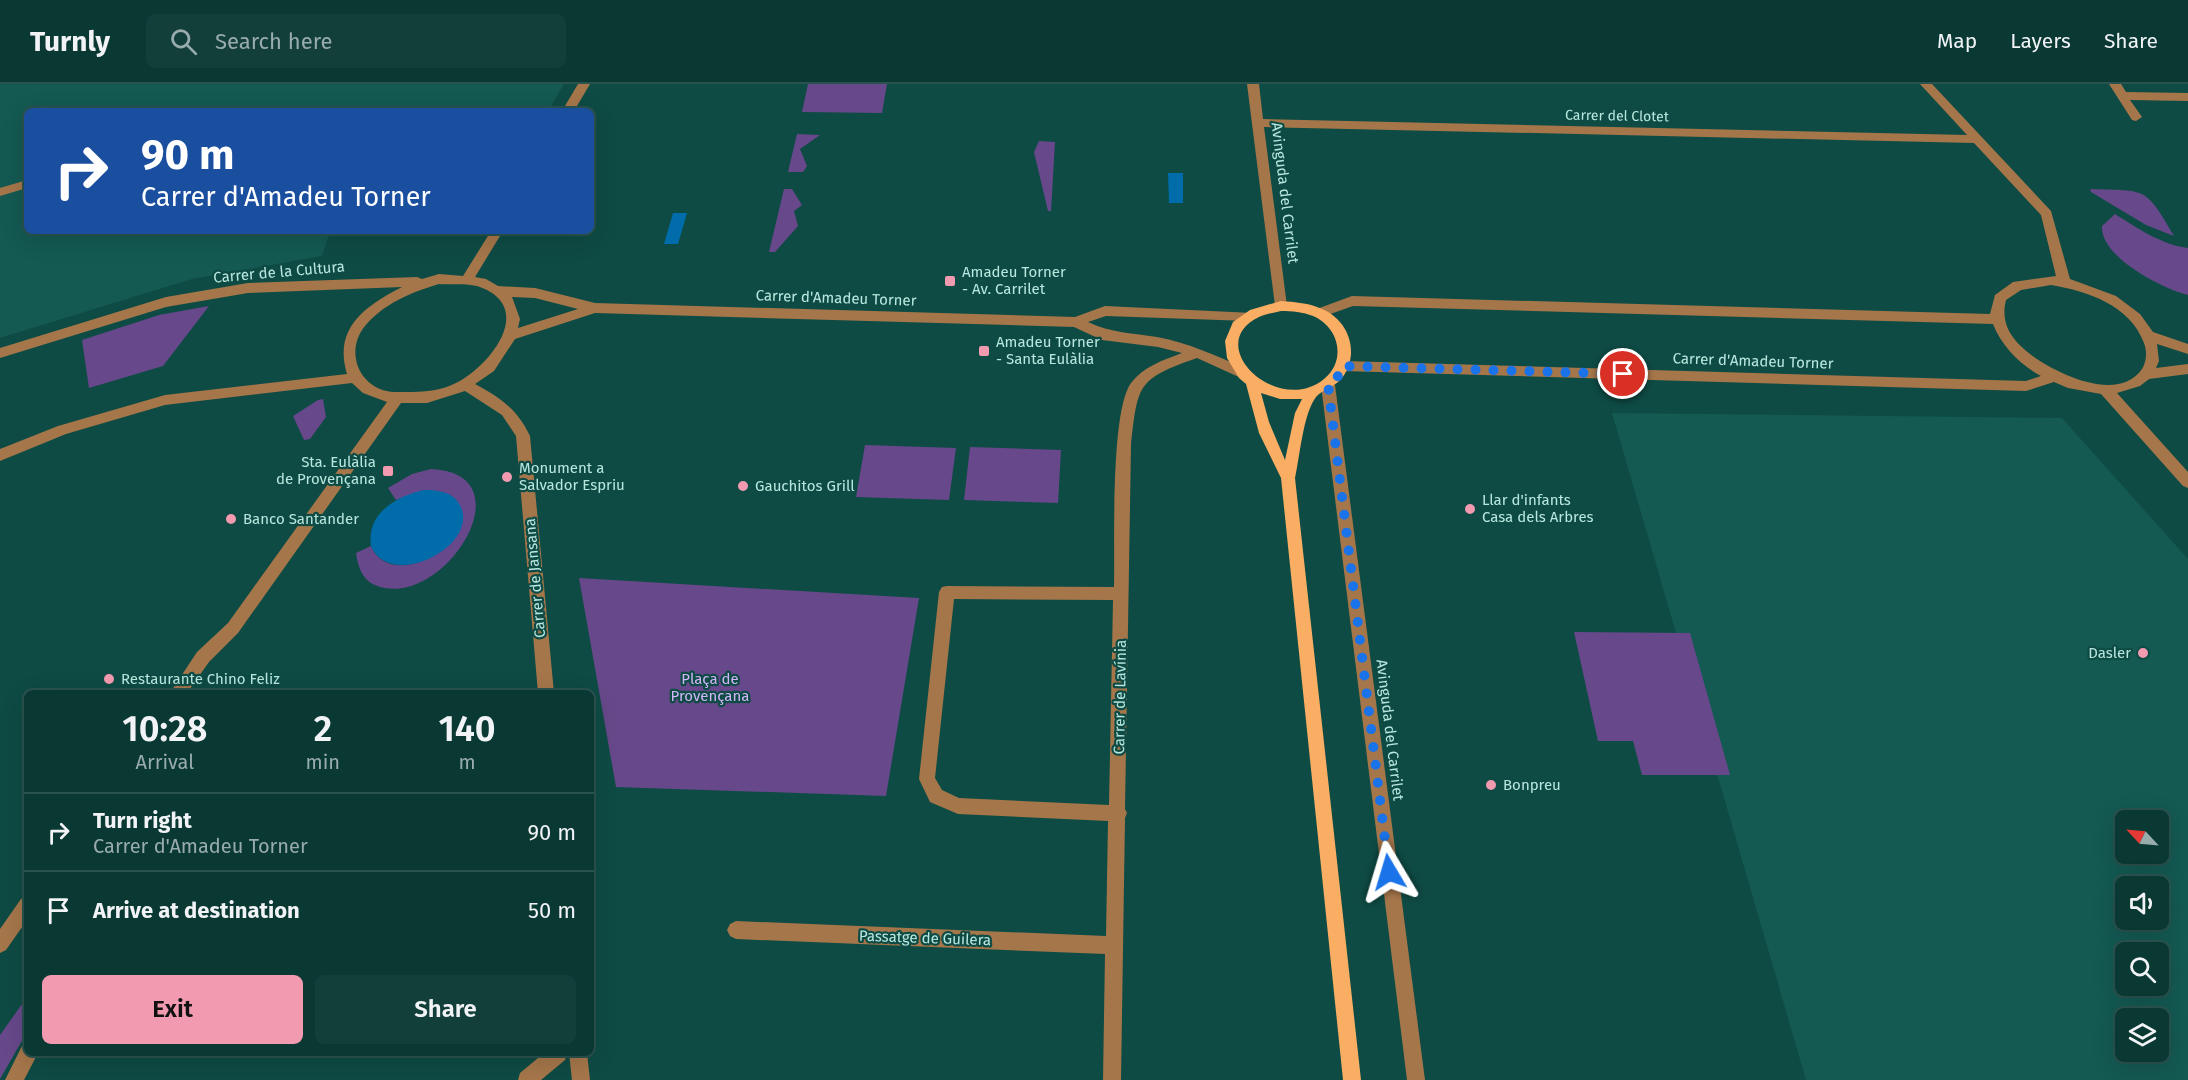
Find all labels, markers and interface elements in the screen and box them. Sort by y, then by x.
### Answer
search box [146,14,566,68]
text: Turnly [30,25,110,58]
icon: search [167,25,200,58]
text: Search here [215,28,332,55]
text: Map [1937,28,1977,54]
text: Layers [2010,28,2071,54]
text: Share [2104,28,2158,54]
street label: Carrer del Clotet [1565,107,1670,125]
street label: Avinguda del Carrilet [1267,121,1303,265]
text: 90 m [141,130,235,180]
icon: right [42,132,120,210]
text: Carrer d'Amadeu Torner [141,181,431,213]
street label: Carrer de la Cultura [213,257,345,287]
place label: Amadeu Torner - Av. Carrilet [962,263,1066,298]
marker: Amadeu Torner - Av. Carrilet [943,274,957,288]
street label: Carrer d'Amadeu Torner [755,286,917,310]
place label: Amadeu Torner - Santa Eulàlia [996,333,1100,368]
marker: Amadeu Torner - Santa Eulàlia [977,344,991,358]
pin [1597,348,1648,399]
street label: Carrer d'Amadeu Torner [1672,349,1834,373]
icon: arrive [1606,357,1639,390]
place label: Sta. Eulàlia de Provençana [276,453,376,488]
place label: Monument a Salvador Espriu [519,459,625,494]
marker: Sta. Eulàlia de Provençana [381,464,395,478]
marker: Monument a Salvador Espriu [500,470,514,484]
place label: Gauchitos Grill [755,477,855,495]
marker: Gauchitos Grill [736,479,750,493]
place label: Llar d'infants Casa dels Arbres [1482,491,1594,526]
marker: Llar d'infants Casa dels Arbres [1463,502,1477,516]
place label: Banco Santander [243,510,359,528]
marker: Banco Santander [224,512,238,526]
street label: Carrer de Jansana [521,517,549,639]
street label: Carrer de Lavínia [1110,640,1130,754]
place label: Dasler [2088,644,2131,662]
marker: Dasler [2136,646,2150,660]
street label: Avinguda del Carrilet [1372,658,1408,802]
place label: Restaurante Chino Feliz [121,670,280,688]
park label: Plaça de Provençana [671,670,749,705]
marker: Restaurante Chino Feliz [102,672,116,686]
text: 10:28 [122,707,207,751]
text: 2 [314,707,332,751]
text: 140 [438,707,496,751]
text: Arrival [135,750,194,774]
text: min [306,750,340,774]
text: m [458,750,476,774]
place label: Bonpreu [1503,776,1561,794]
marker: Bonpreu [1484,778,1498,792]
text: Turn right [93,807,192,834]
north arrow [2115,810,2169,864]
map controls [2115,810,2169,1062]
icon: right [42,816,75,849]
text: 90 m [527,819,576,846]
text: Carrer d'Amadeu Torner [93,834,308,858]
position arrow [1357,840,1421,904]
button: sound [2115,876,2169,930]
icon: arrive [42,894,75,927]
text: Arrive at destination [93,897,300,924]
text: 50 m [528,897,576,924]
street label: Passatge de Guilera [859,927,991,949]
button: search [2115,942,2169,996]
button: Exit [42,975,303,1044]
button: Share [315,975,576,1044]
button: layers [2115,1008,2169,1062]

